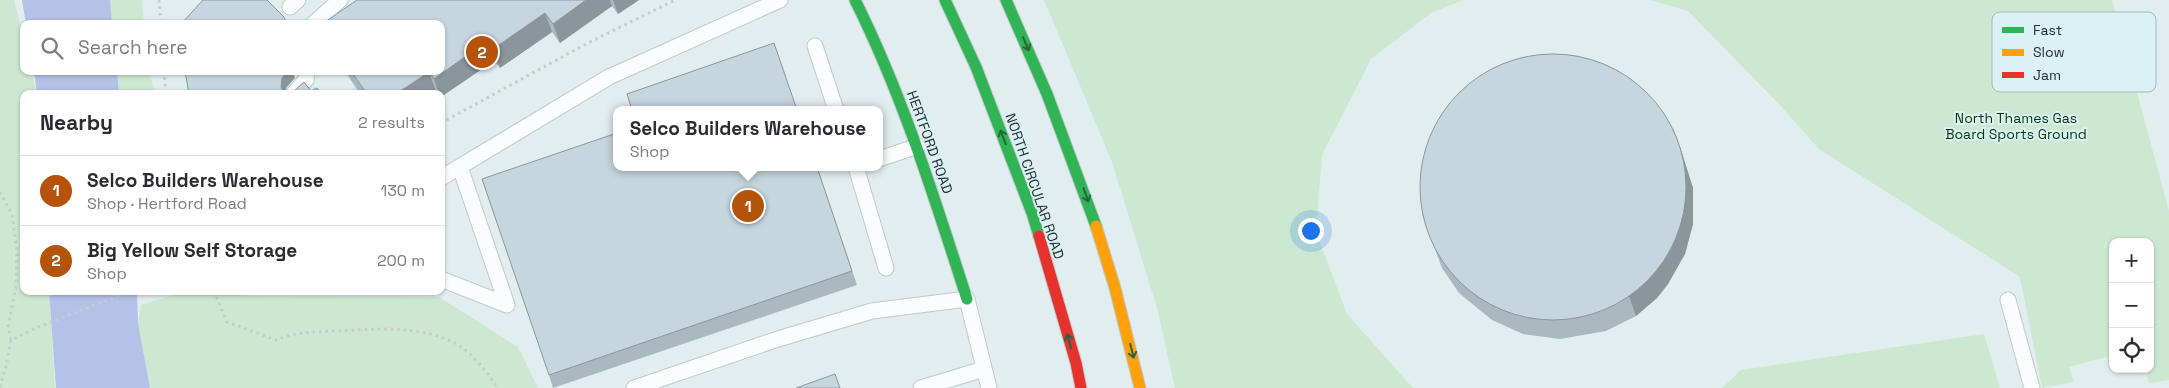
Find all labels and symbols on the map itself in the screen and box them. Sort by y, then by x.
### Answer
legend [1992,12,2156,92]
text: Fast [2033,21,2062,39]
pin: 2 [466,33,498,71]
one-way arrow [1021,36,1031,51]
text: Slow [2033,43,2065,61]
text: Jam [2033,66,2061,84]
street label: HERTFORD ROAD [903,88,957,196]
park label: North Thames Gas Board Sports Ground [1945,109,2087,143]
street label: NORTH CIRCULAR ROAD [1002,111,1068,261]
one-way arrow [997,129,1006,144]
pin: 1 [732,187,764,225]
one-way arrow [1081,187,1091,203]
your location [1298,218,1324,244]
one-way arrow [1064,333,1074,349]
one-way arrow [1128,343,1137,359]

